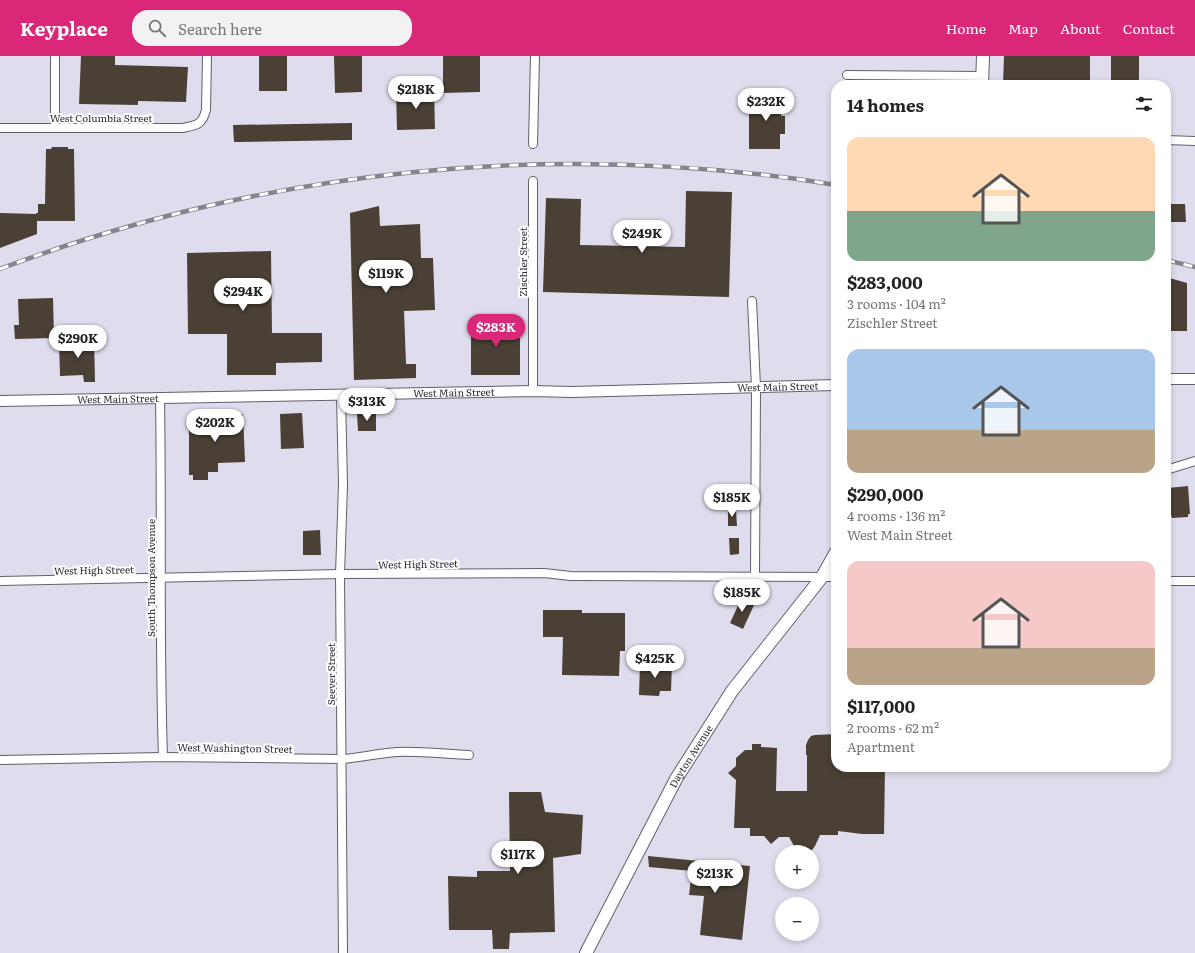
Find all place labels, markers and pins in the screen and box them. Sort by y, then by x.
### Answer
pin: $218K [388,76,444,110]
pin: $232K [738,88,794,122]
pin: $249K [614,220,670,254]
pin: $119K [358,260,414,294]
pin: $294K [215,278,271,312]
pin: $283K [468,314,524,348]
pin: $290K [50,325,106,359]
pin: $313K [339,388,395,422]
pin: $202K [187,409,243,443]
pin: $185K [704,484,760,518]
pin: $185K [714,579,770,613]
pin: $425K [627,645,683,679]
pin: $117K [490,841,546,875]
pin: $213K [687,860,743,894]

